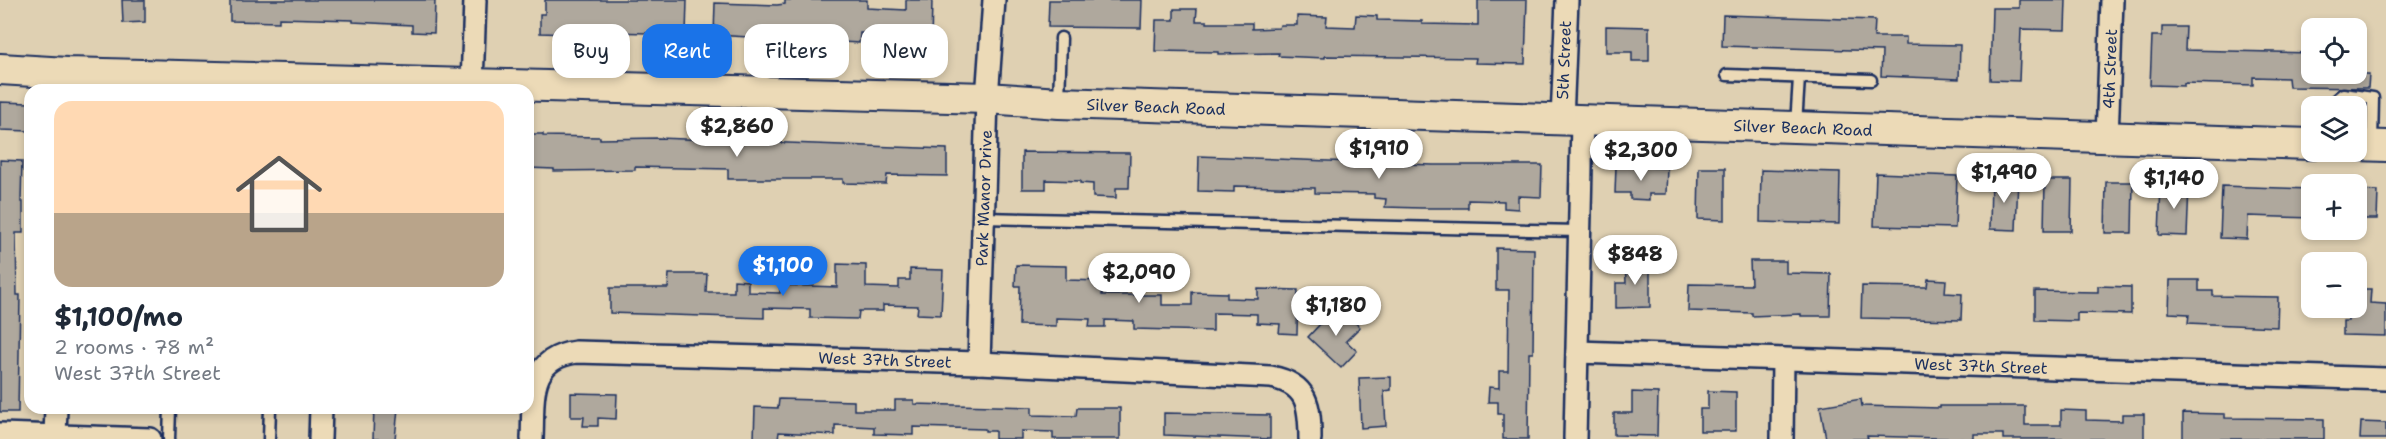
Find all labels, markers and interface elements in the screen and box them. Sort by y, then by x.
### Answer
map controls [2301,18,2367,318]
button: locate [2301,18,2367,84]
street label: 5th Street [1552,20,1576,100]
chip: Buy [552,24,630,78]
chip: Rent [642,24,732,78]
chip: Filters [744,24,849,78]
chip: New [861,24,948,78]
street label: 4th Street [2098,28,2122,110]
street label: Silver Beach Road [1086,94,1226,120]
button: layers [2301,96,2367,162]
pin: $2,860 [688,107,786,158]
text: $2,860 [700,113,774,139]
street label: Silver Beach Road [1733,115,1873,141]
street label: Park Manor Drive [971,129,997,267]
pin: $1,910 [1330,129,1428,180]
pin: $2,300 [1592,131,1690,182]
text: $1,910 [1349,135,1409,161]
text: $2,300 [1604,137,1678,163]
icon: home [225,140,333,248]
pin: $1,490 [1955,153,2053,204]
text: $1,490 [1971,159,2037,185]
pin: $1,140 [2125,159,2223,210]
text: $1,140 [2143,165,2205,191]
button: + [2301,174,2367,240]
pin: $848 [1599,235,1671,286]
text: $848 [1607,241,1663,267]
pin: $1,100 [734,246,832,297]
text: $1,100 [752,252,814,278]
button: − [2301,252,2367,318]
pin: $2,090 [1090,253,1188,304]
text: $2,090 [1102,259,1176,285]
pin: $1,180 [1287,286,1385,337]
text: $1,180 [1305,292,1367,318]
text: $1,100/mo [54,299,183,334]
text: 2 rooms · 78 m² [54,334,214,360]
street label: West 37th Street [818,347,952,373]
street label: West 37th Street [1914,353,2048,379]
text: West 37th Street [54,360,221,386]

